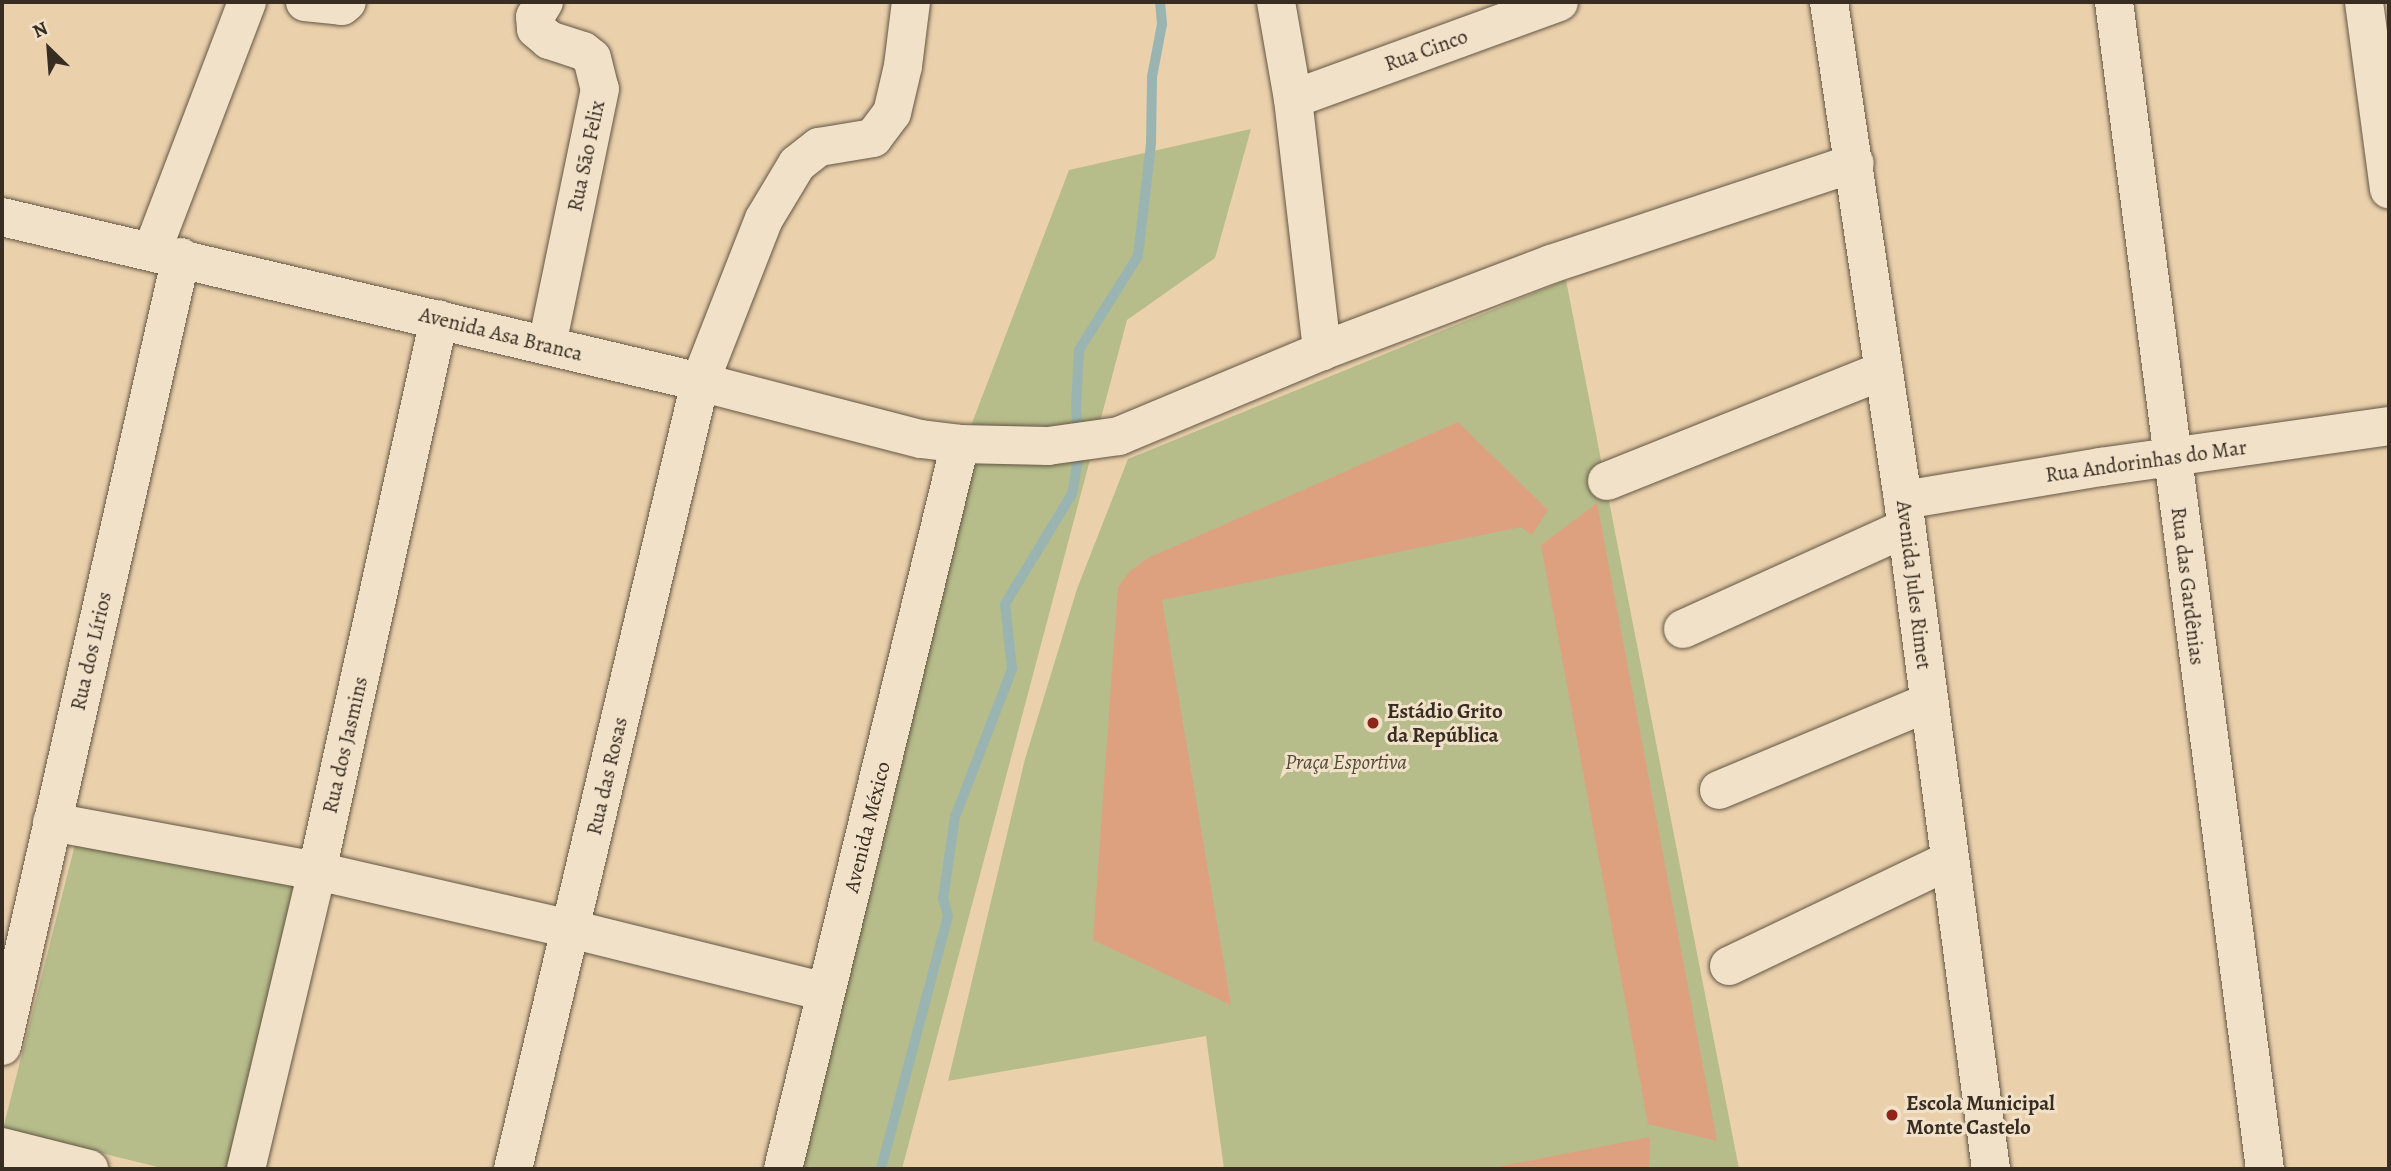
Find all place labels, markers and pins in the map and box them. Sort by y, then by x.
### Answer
place label: Estádio Grito da República [1387,698,1503,748]
marker: Estádio Grito da República [1365,715,1381,731]
place label: Escola Municipal Monte Castelo [1906,1090,2055,1140]
marker: Escola Municipal Monte Castelo [1884,1107,1900,1123]

